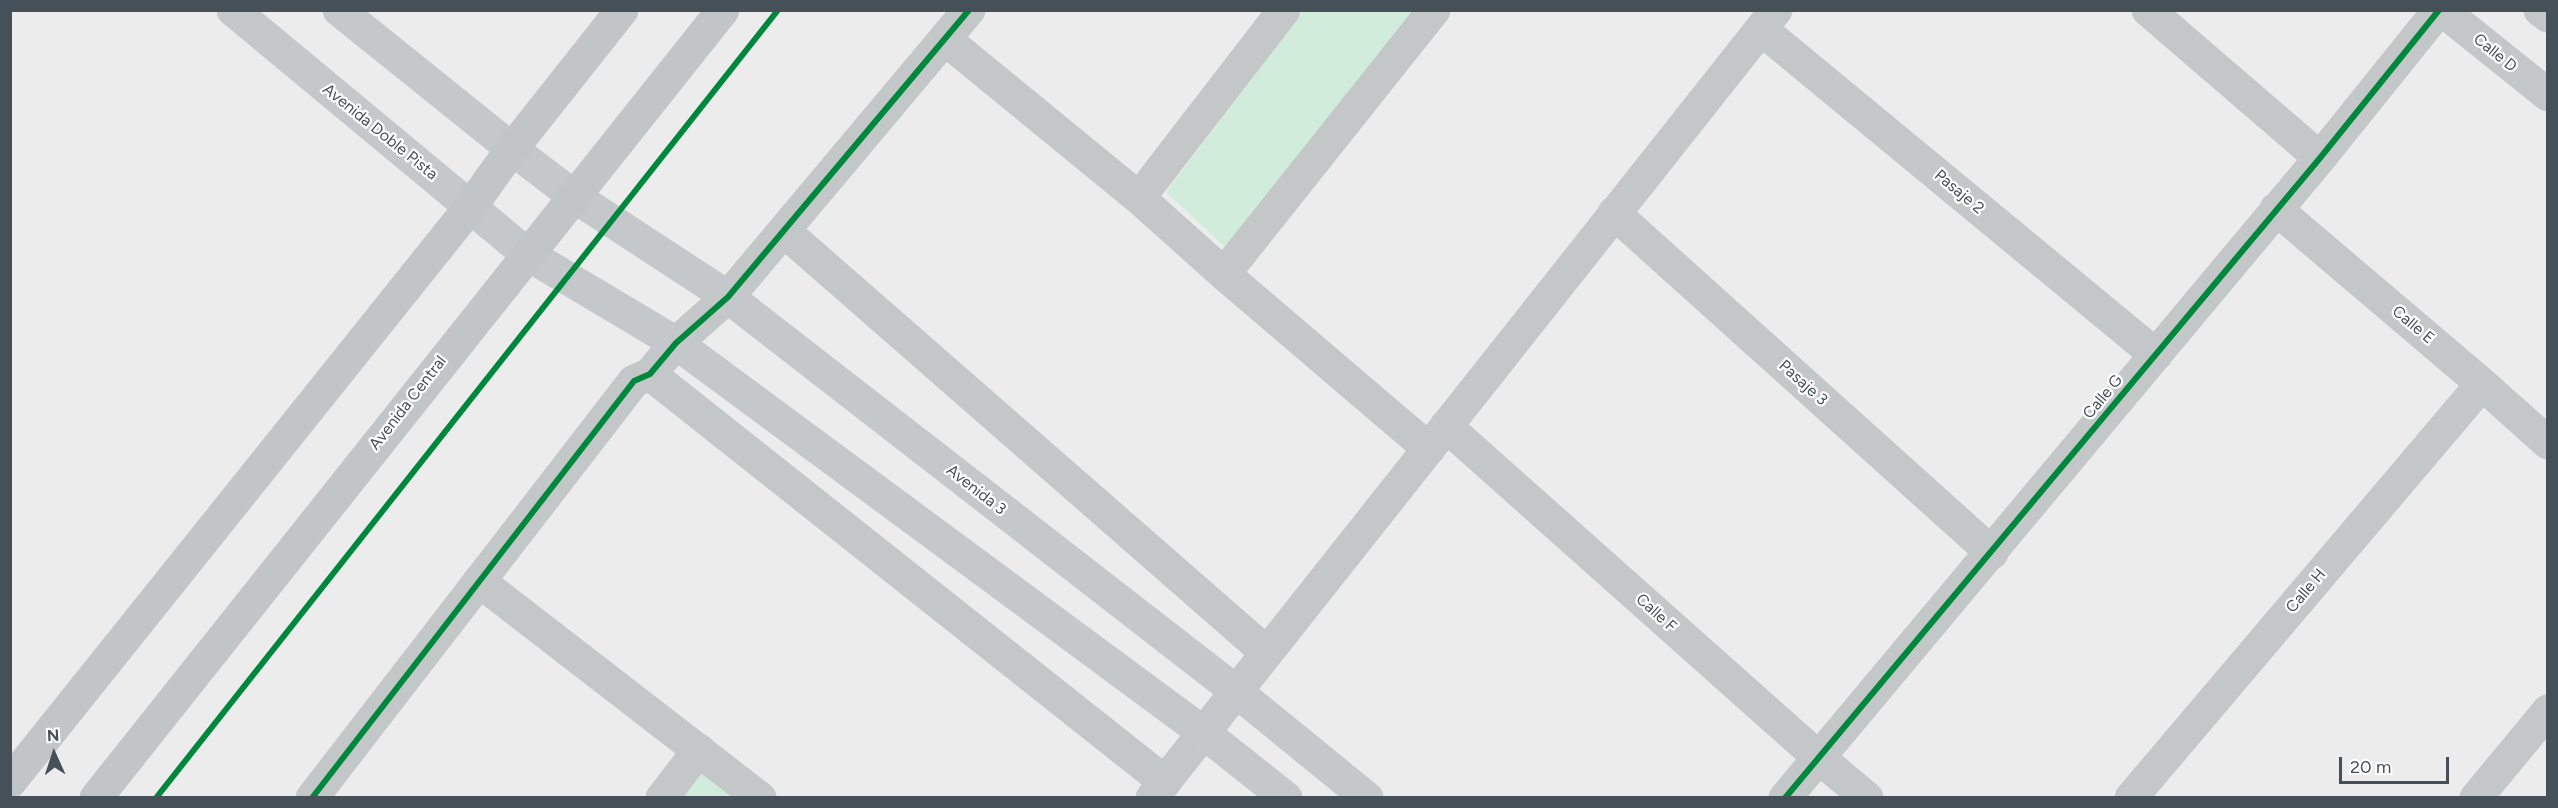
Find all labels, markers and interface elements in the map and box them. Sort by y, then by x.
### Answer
street label: Calle D [2469,30,2521,76]
street label: Avenida Doble Pista [319,80,441,184]
street label: Pasaje 2 [1930,166,1988,218]
street label: Calle E [2388,302,2438,348]
street label: Avenida Central [365,352,451,454]
street label: Pasaje 3 [1775,356,1831,410]
street label: Calle G [2079,371,2127,423]
street label: Avenida 3 [942,461,1010,519]
street label: Calle H [2282,565,2330,617]
street label: Calle F [1632,590,1680,636]
north arrow [24,724,84,784]
text: N [46,726,60,745]
scale bar [2342,745,2452,783]
text: 20 m [2350,756,2391,778]

